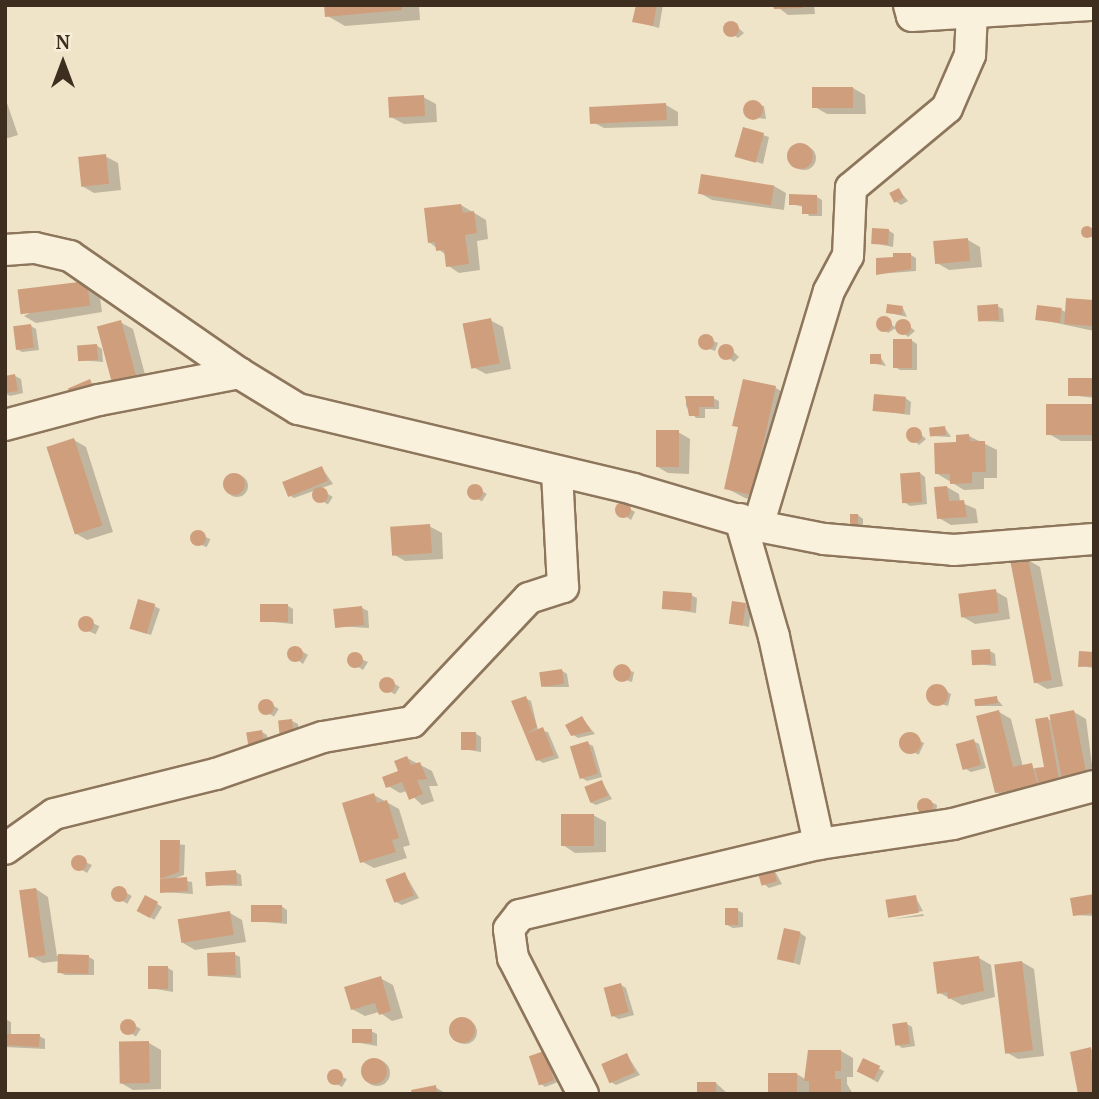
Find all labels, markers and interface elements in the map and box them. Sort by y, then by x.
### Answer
north arrow [28,28,98,98]
text: N [56,29,70,54]

